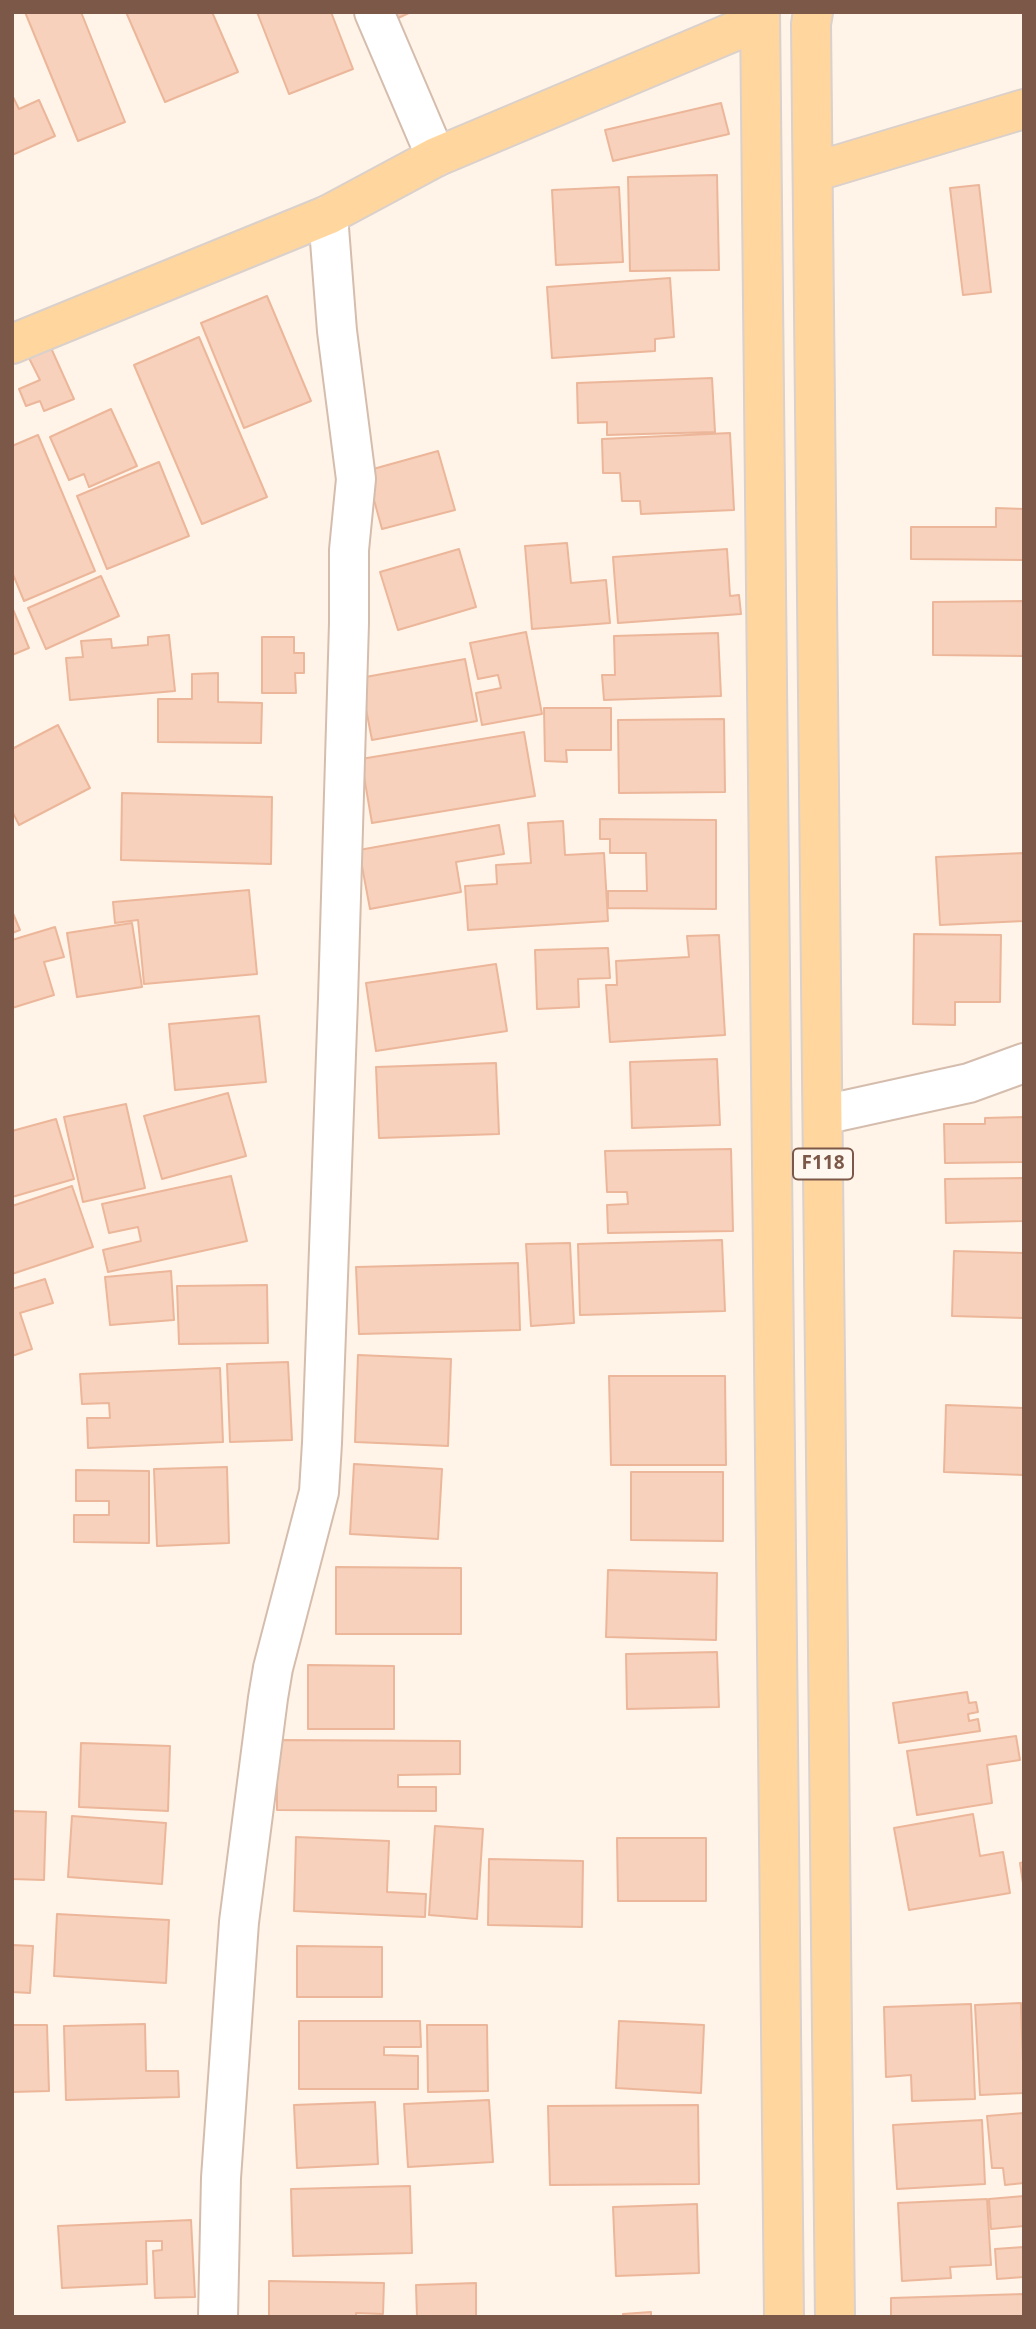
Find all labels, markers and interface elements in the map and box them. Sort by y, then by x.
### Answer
road number: F118 [793,1148,853,1180]

